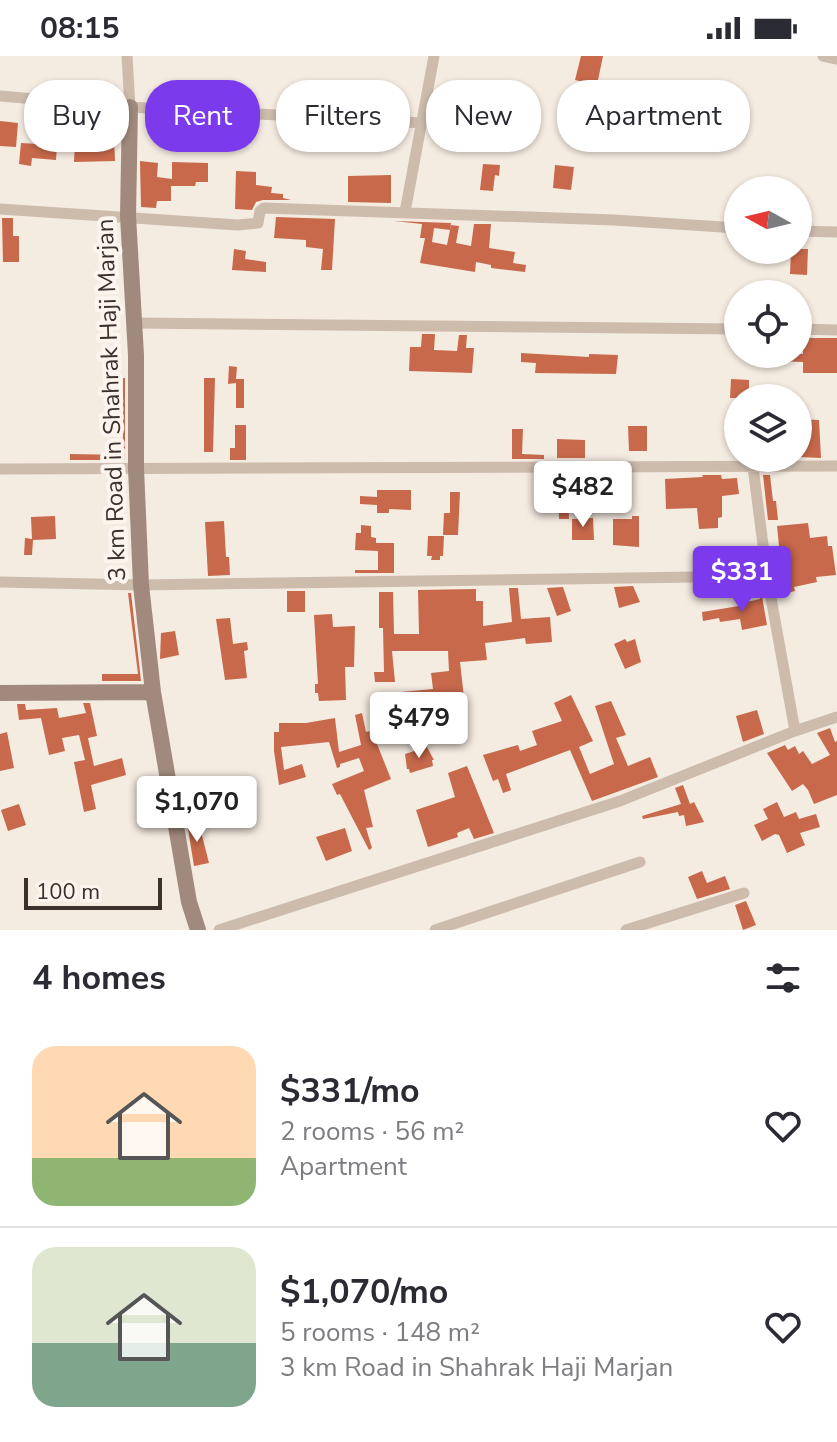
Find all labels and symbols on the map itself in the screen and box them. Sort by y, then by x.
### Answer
north arrow [724,176,812,264]
street label: 3 km Road in Shahrak Haji Marjan [89,218,133,582]
pin: $482 [536,461,630,529]
pin: $331 [695,546,789,614]
pin: $479 [372,692,466,760]
pin: $1,070 [132,776,262,844]
scale bar [24,874,162,910]

